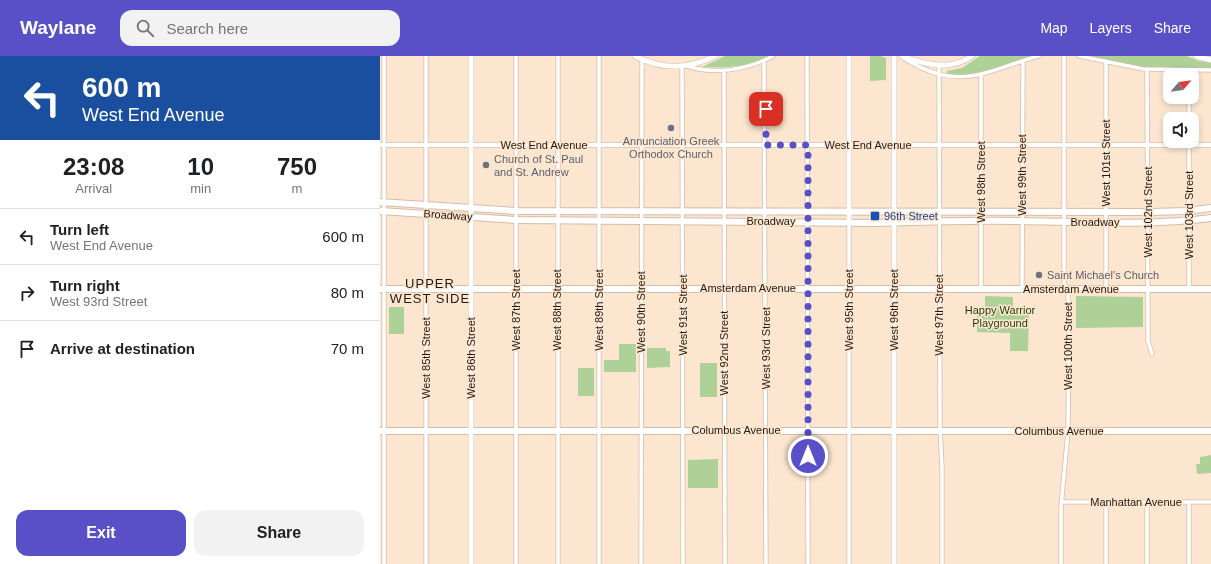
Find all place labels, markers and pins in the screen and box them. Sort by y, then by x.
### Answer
pin [749,92,783,126]
marker: Annunciation Greek Orthodox Church [666,123,676,133]
place label: Annunciation Greek Orthodox Church [623,135,720,160]
place label: Church of St. Paul and St. Andrew [494,153,583,178]
marker: Church of St. Paul and St. Andrew [481,160,491,170]
marker: 96th Street [869,210,881,222]
place label: 96th Street [884,210,938,222]
place label: Saint Michael's Church [1047,269,1159,281]
marker: Saint Michael's Church [1034,270,1044,280]

